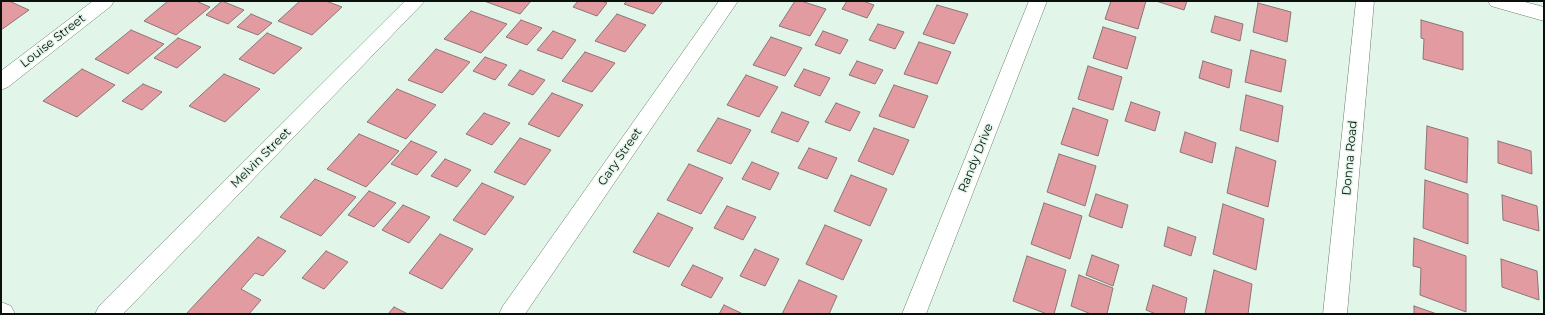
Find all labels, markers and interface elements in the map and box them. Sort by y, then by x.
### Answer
street label: Louise Street [18,11,88,71]
street label: Donna Road [1340,120,1360,196]
street label: Randy Drive [956,121,996,195]
street label: Melvin Street [228,125,294,191]
street label: Gary Street [595,125,645,189]

